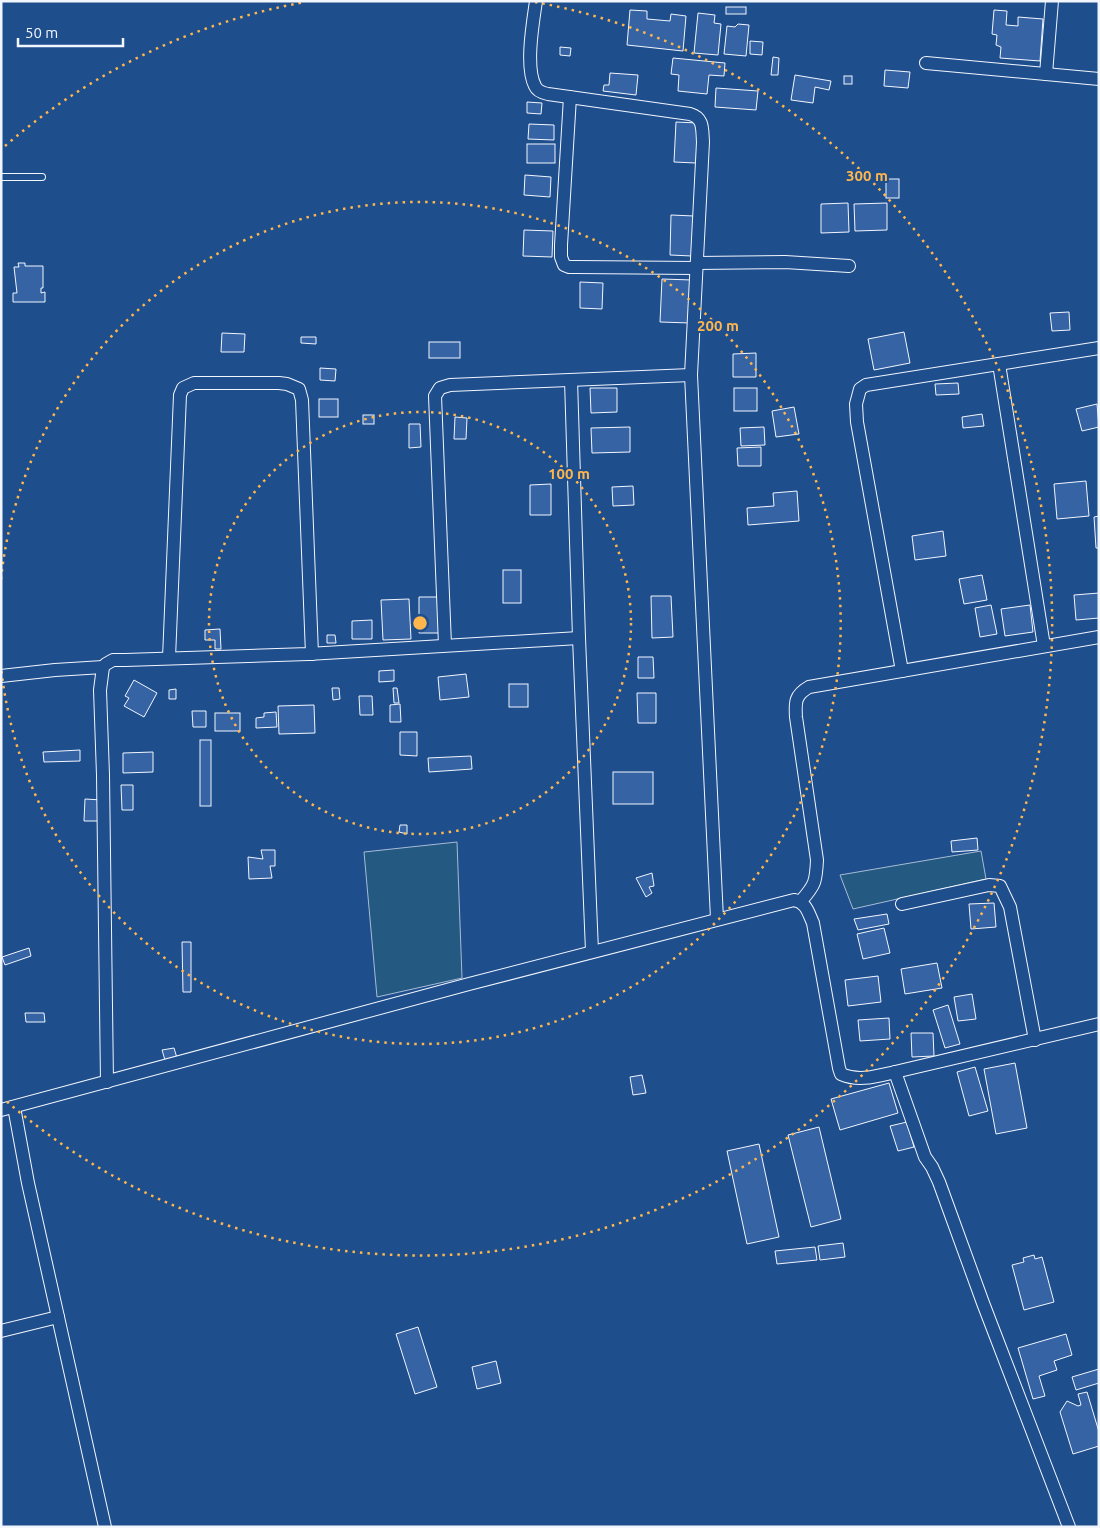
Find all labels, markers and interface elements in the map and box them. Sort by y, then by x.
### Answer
scale bar [18,15,122,47]
text: 50 m [25,24,58,41]
text: 300 m [846,167,888,184]
text: 200 m [697,317,739,334]
text: 100 m [548,465,590,482]
centre of rings [411,614,429,632]

